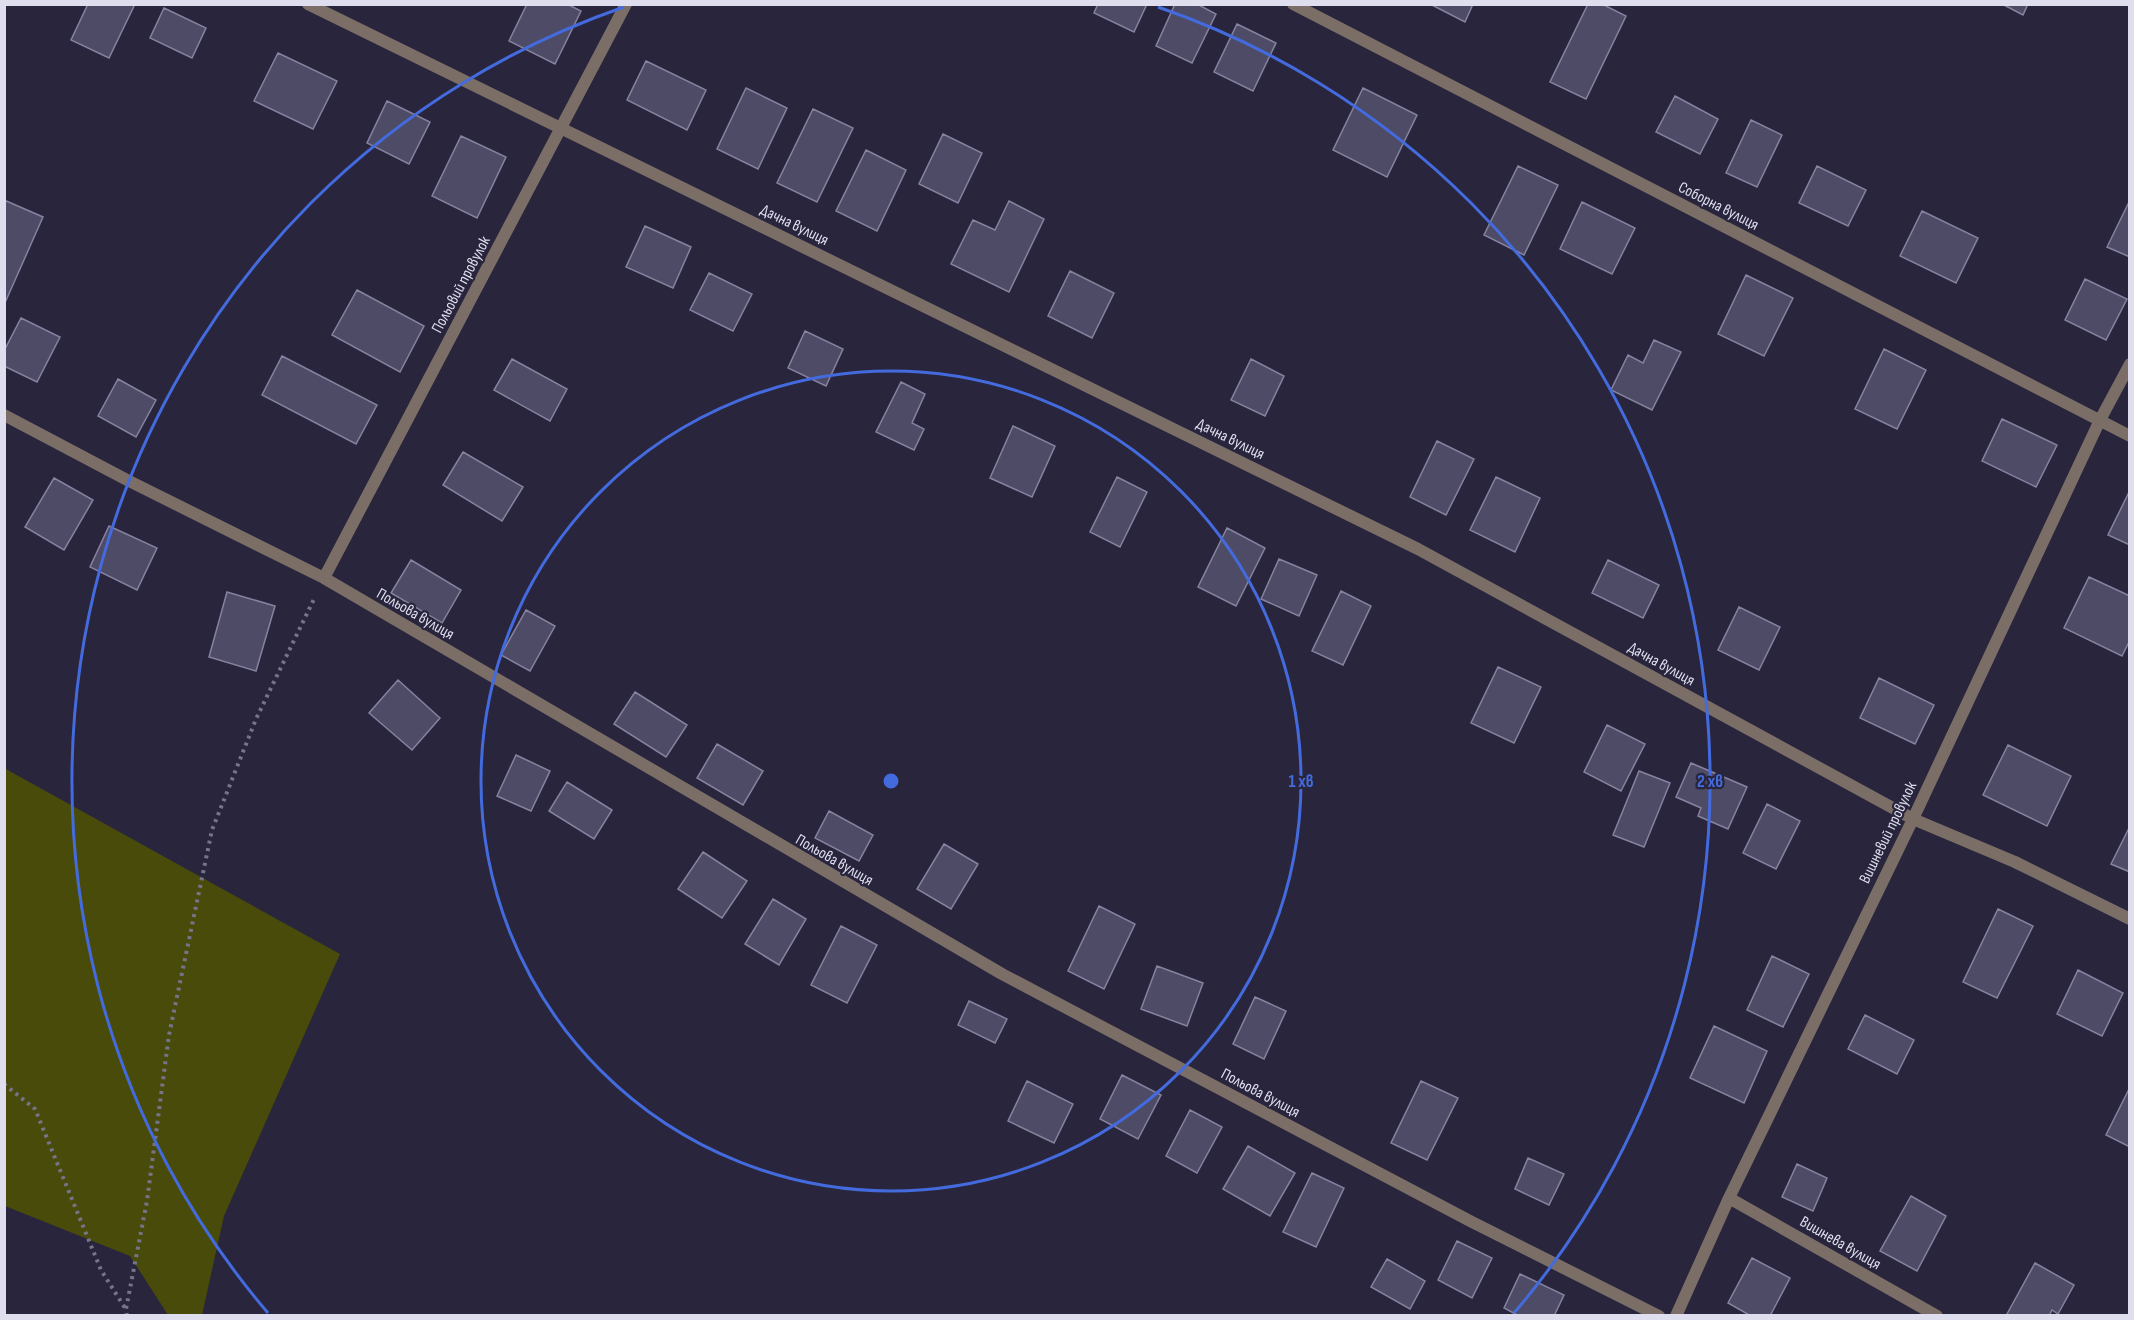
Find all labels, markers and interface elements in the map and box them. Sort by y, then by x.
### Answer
street label: Соборна вулиця [1675,178,1762,235]
street label: Дачна вулиця [757,201,832,250]
street label: Польовий провулок [428,232,495,336]
street label: Дачна вулиця [1193,415,1268,464]
street label: Польова вулиця [373,584,457,644]
street label: Дачна вулиця [1624,638,1698,690]
centre of rings [881,771,901,791]
text: 1 хв [1288,771,1314,792]
text: 2 хв [1697,771,1723,792]
street label: Вишневий провулок [1856,778,1922,887]
street label: Польова вулиця [792,830,876,890]
street label: Польова вулиця [1218,1065,1303,1122]
street label: Вишнева вулиця [1796,1212,1884,1274]

